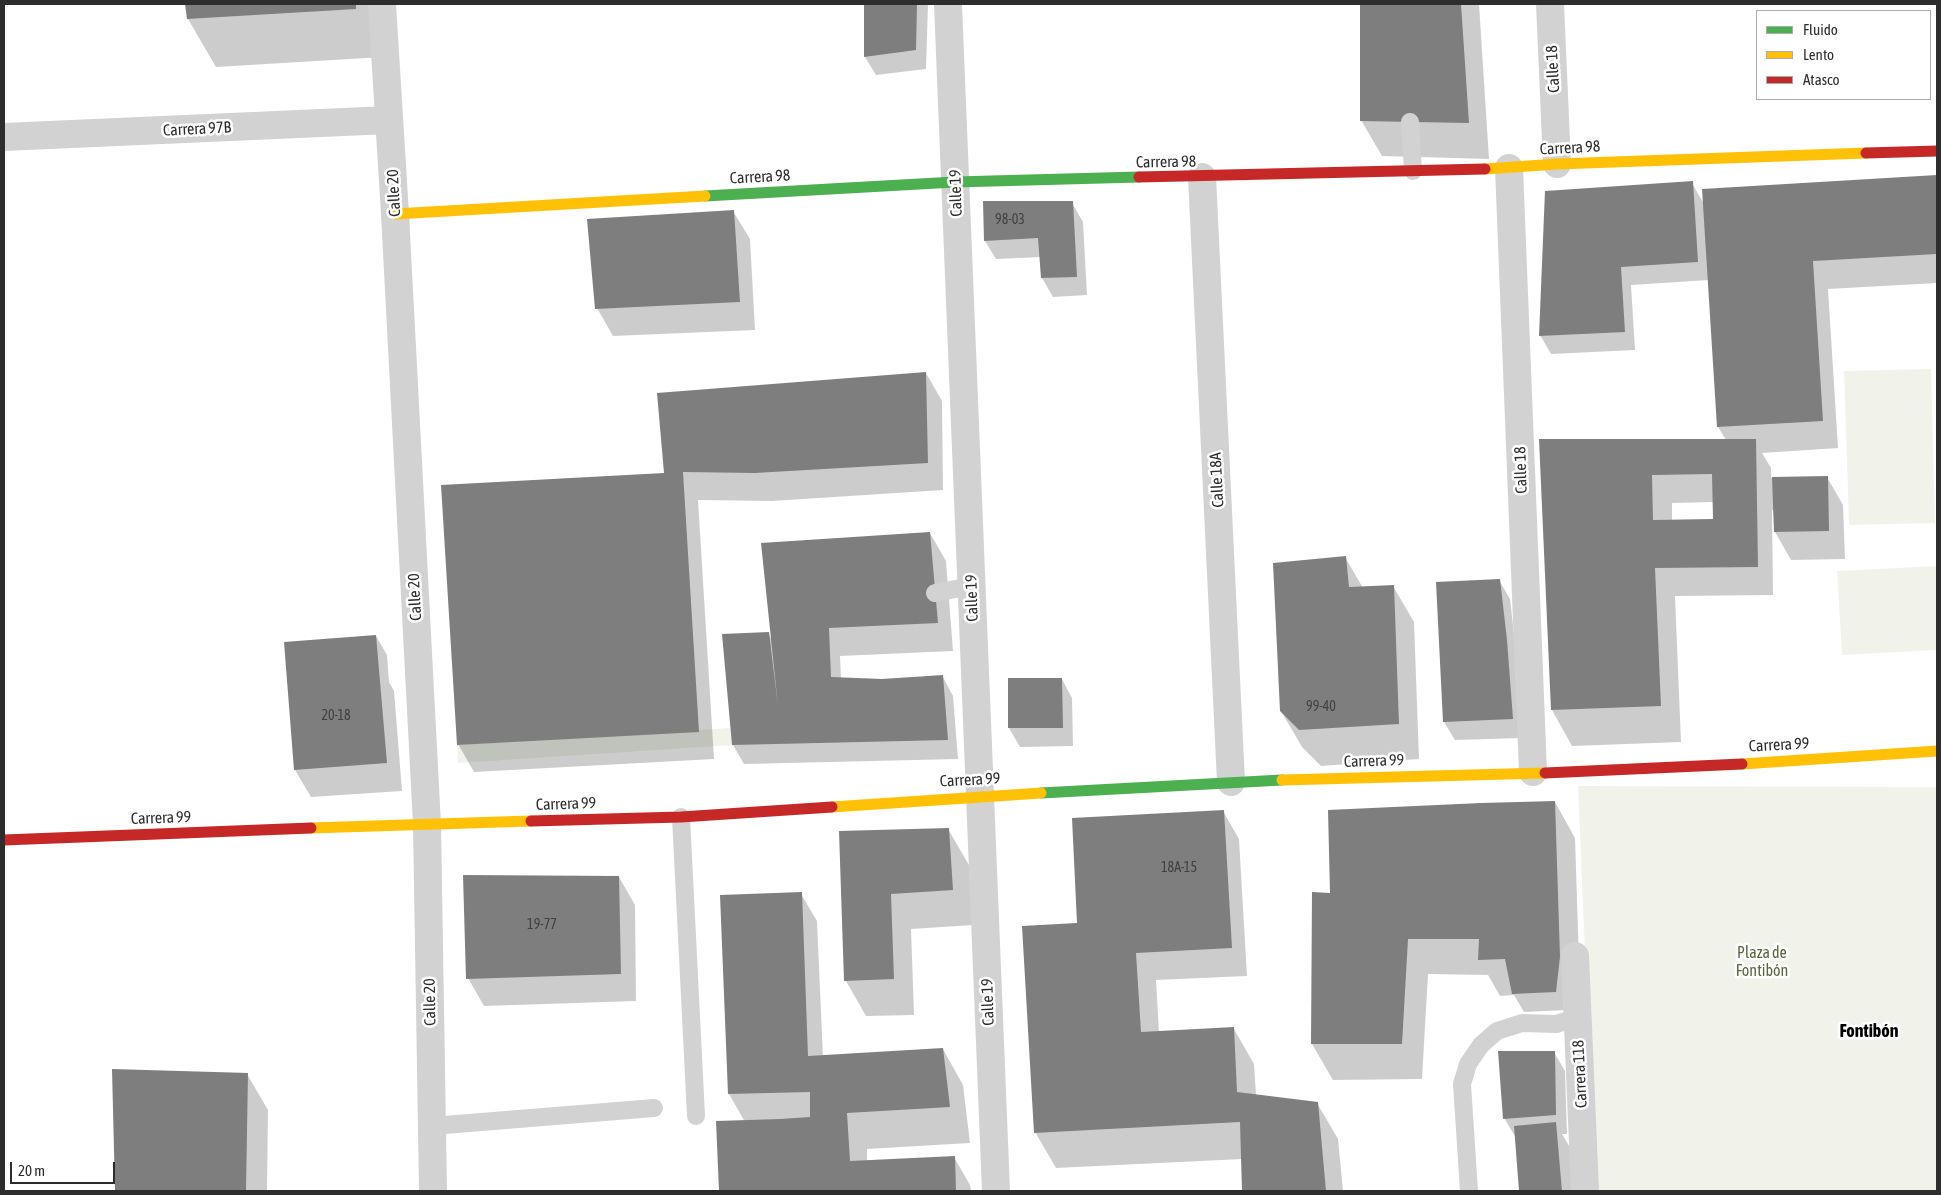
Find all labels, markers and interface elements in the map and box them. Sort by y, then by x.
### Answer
legend [1756,10,1931,100]
text: Fluido [1803,21,1838,38]
street label: Calle 18 [1542,45,1564,93]
text: Lento [1803,46,1834,63]
text: Atasco [1803,71,1840,88]
street label: Carrera 97B [163,118,231,140]
street label: Carrera 98 [1539,137,1601,159]
street label: Carrera 98 [1136,152,1196,172]
street label: Carrera 98 [729,166,791,188]
street label: Calle 20 [383,169,405,217]
street label: Calle 19 [946,169,966,217]
house number: 98-03 [995,212,1025,228]
street label: Calle 18 [1511,446,1531,494]
street label: Calle 18A [1206,452,1228,508]
street label: Calle 20 [404,573,426,621]
street label: Calle 19 [962,574,982,622]
house number: 99-40 [1306,699,1336,715]
house number: 20-18 [321,708,351,724]
street label: Carrera 99 [1748,734,1810,756]
street label: Carrera 99 [1343,750,1405,772]
street label: Carrera 99 [939,769,1001,791]
street label: Carrera 99 [535,793,597,815]
street label: Carrera 99 [130,807,192,829]
house number: 18A-15 [1161,860,1197,876]
house number: 19-77 [527,917,557,933]
park label: Plaza de Fontibón [1736,943,1788,981]
street label: Calle 20 [420,978,440,1026]
street label: Calle 19 [978,978,998,1026]
district label: Fontibón [1839,1020,1899,1042]
street label: Carrera 118 [1569,1040,1591,1108]
scale bar [12,1152,118,1184]
text: 20 m [18,1162,45,1179]

